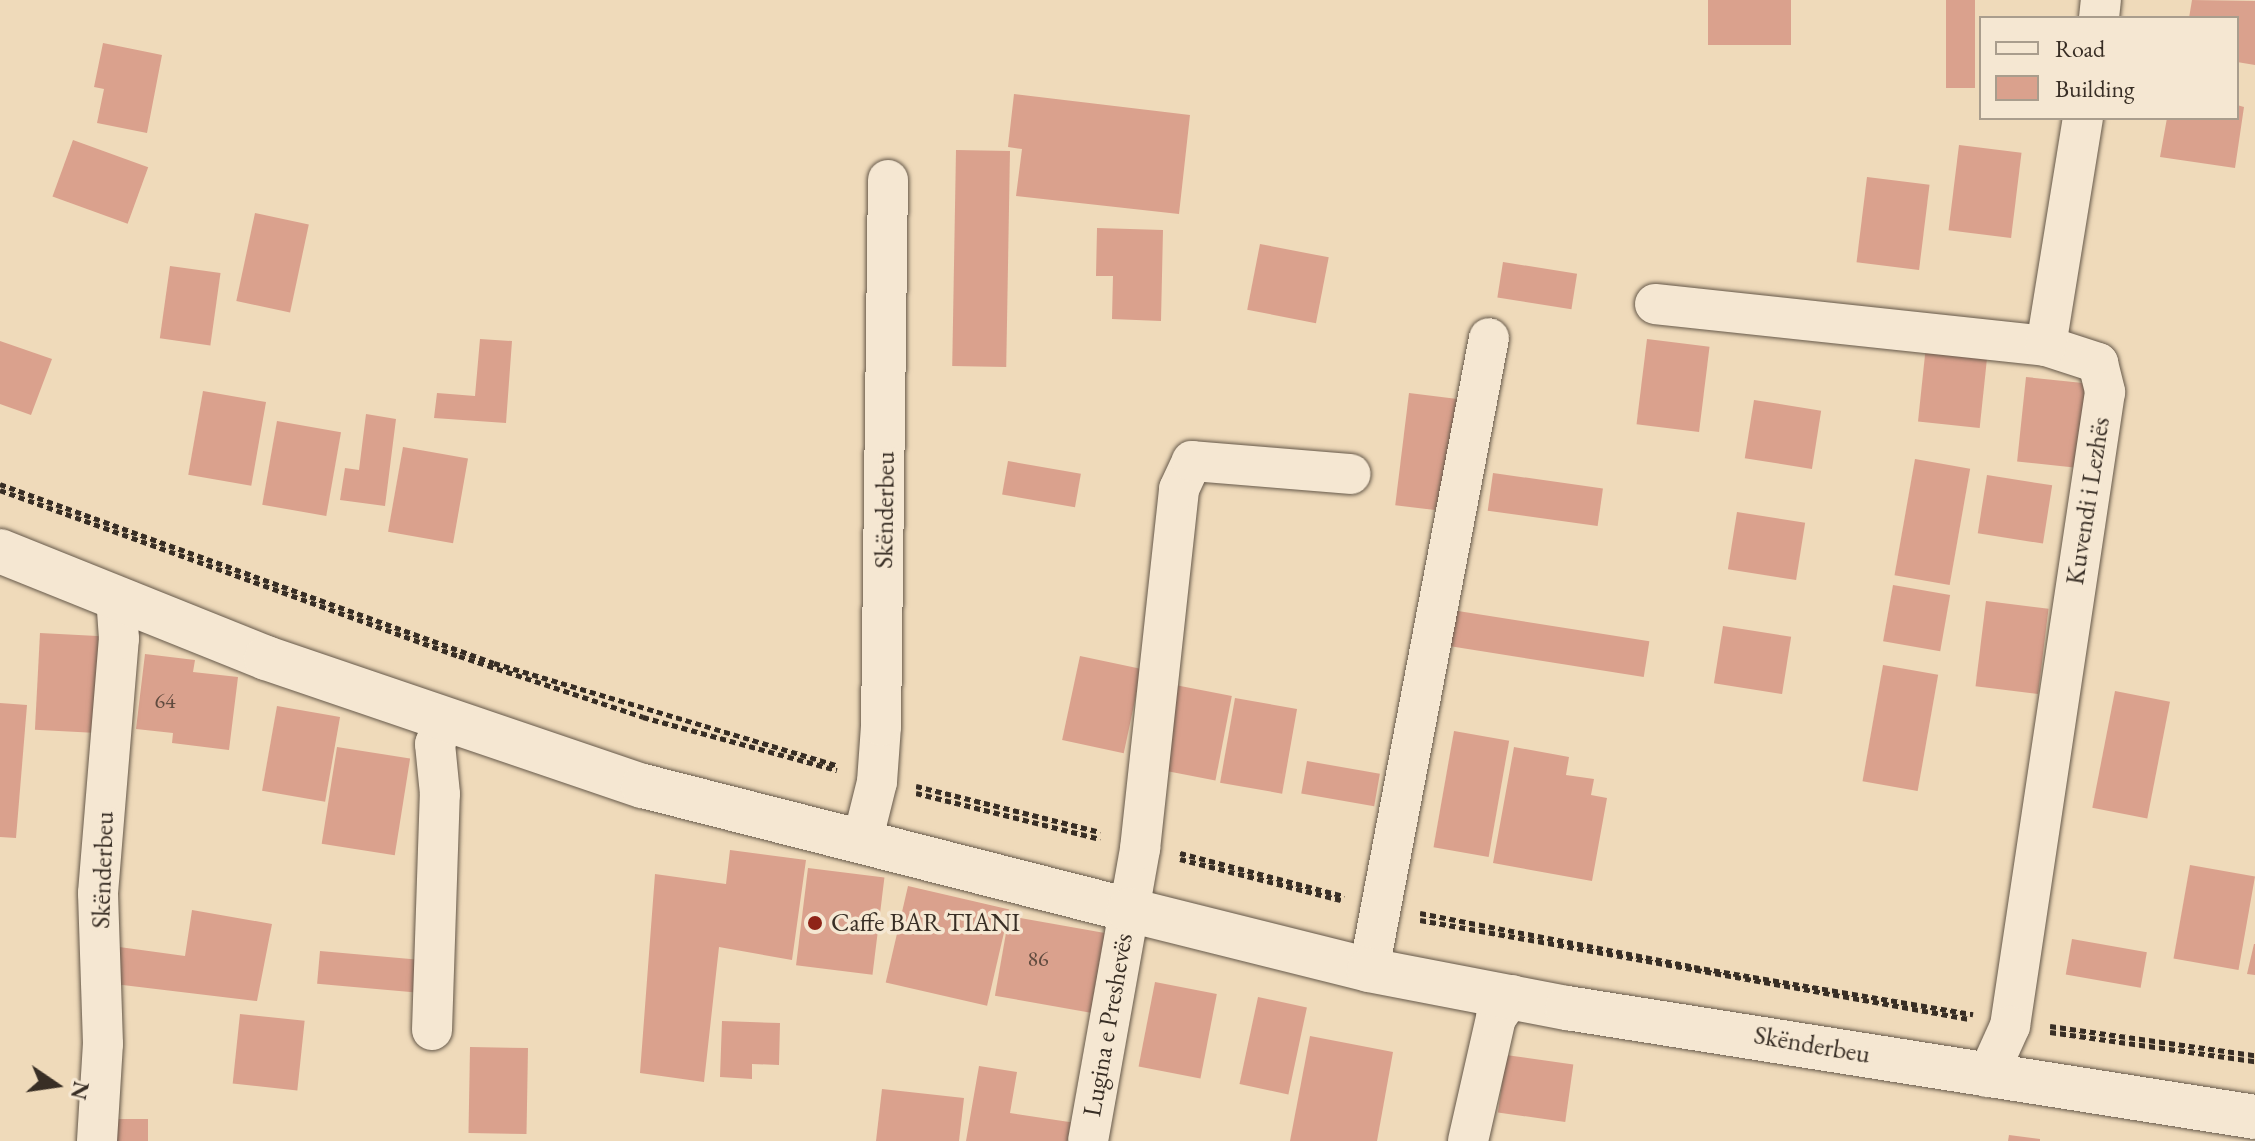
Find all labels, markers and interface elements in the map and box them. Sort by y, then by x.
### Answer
legend [1979,16,2239,120]
text: Road [2055,33,2105,64]
text: Building [2055,73,2135,104]
street label: Kuvendi i Lezhës [2059,415,2117,587]
street label: Skënderbeu [868,451,902,569]
house number: 64 [154,688,176,714]
street label: Skënderbeu [85,811,121,929]
place label: Caffe BAR TIANI [831,907,1020,939]
marker: Caffe BAR TIANI [806,914,824,932]
street label: Lugina e Preshevës [1077,931,1139,1119]
house number: 86 [1027,946,1049,972]
street label: Skënderbeu [1752,1019,1872,1071]
north arrow [16,1045,96,1125]
text: N [64,1079,96,1102]

